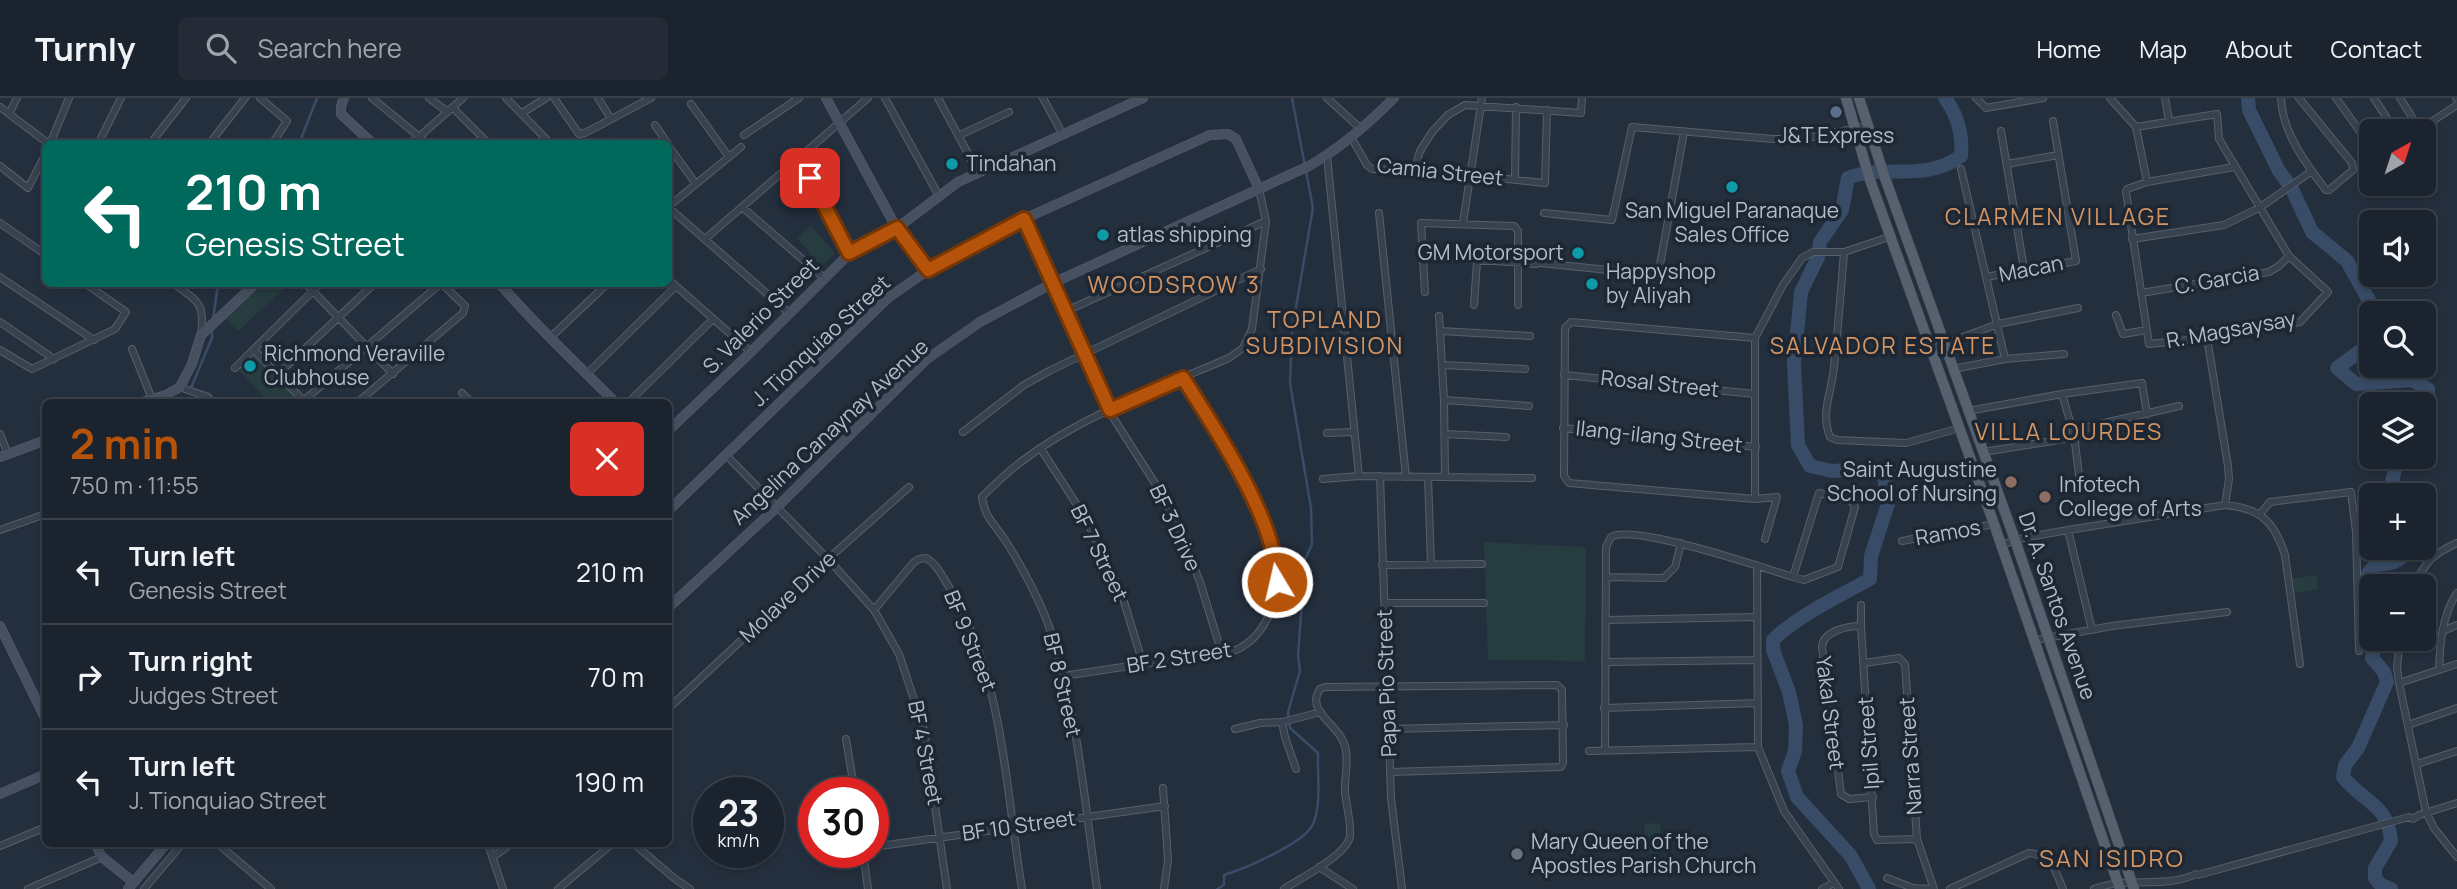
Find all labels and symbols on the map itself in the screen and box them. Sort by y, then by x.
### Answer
marker: J&T Express [1828,104,1844,120]
north arrow [2359,119,2436,196]
place label: J&T Express [1778,121,1894,149]
pin [780,148,840,208]
place label: Tindahan [966,149,1057,177]
street label: Camia Street [1376,150,1505,192]
marker: Tindahan [944,156,960,172]
marker: San Miguel Paranaque Sales Office [1724,179,1740,195]
place label: San Miguel Paranaque Sales Office [1625,196,1839,248]
district label: CLARMEN VILLAGE [1945,200,2171,232]
place label: atlas shipping [1117,220,1252,248]
marker: atlas shipping [1095,227,1111,243]
place label: GM Motorsport [1418,238,1564,266]
marker: GM Motorsport [1570,245,1586,261]
street label: Macan [1996,248,2065,288]
street label: S. Valerio Street [696,251,824,379]
place label: Happyshop by Aliyah [1606,257,1716,309]
street label: C. Garcia [2172,258,2261,300]
district label: WOODSROW 3 [1087,268,1261,300]
street label: J. Tionquiao Street [745,269,896,412]
marker: Happyshop by Aliyah [1584,276,1600,292]
district label: TOPLAND SUBDIVISION [1246,303,1404,361]
street label: R. Magsaysay [2164,304,2298,354]
district label: SALVADOR ESTATE [1770,329,1996,361]
street label: Angelina Canaynay Avenue [724,332,934,530]
place label: Richmond Veraville Clubhouse [264,339,445,391]
marker: Richmond Veraville Clubhouse [242,358,258,374]
street label: Rosal Street [1599,363,1721,403]
street label: Ilang-ilang Street [1574,413,1744,459]
district label: VILLA LOURDES [1975,415,2163,447]
place label: Saint Augustine School of Nursing [1827,455,1997,507]
place label: Infotech College of Arts [2059,470,2202,522]
marker: Saint Augustine School of Nursing [2003,474,2019,490]
street label: BF 3 Drive [1144,480,1208,575]
marker: Infotech College of Arts [2037,489,2053,505]
street label: BF 7 Street [1065,500,1135,605]
street label: Dr. A. Santos Avenue [2013,508,2103,703]
street label: Ramos [1913,512,1983,552]
street label: Molave Drive [733,544,841,648]
position arrow [1240,545,1314,619]
street label: BF 9 Street [938,586,1004,695]
street label: Papa Pio Street [1369,609,1403,758]
street label: BF 8 Street [1037,630,1089,739]
street label: BF 2 Street [1125,635,1233,679]
street label: Yakal Street [1810,654,1852,771]
street label: Ipil Street [1851,696,1885,790]
street label: Narra Street [1892,696,1928,816]
street label: BF 4 Street [902,698,950,807]
speed limit sign: 30 [798,777,889,868]
street label: BF 10 Street [960,803,1078,847]
place label: Mary Queen of the Apostles Parish Church [1531,827,1756,879]
district label: SAN ISIDRO [2039,841,2185,874]
marker: Mary Queen of the Apostles Parish Church [1509,846,1525,862]

